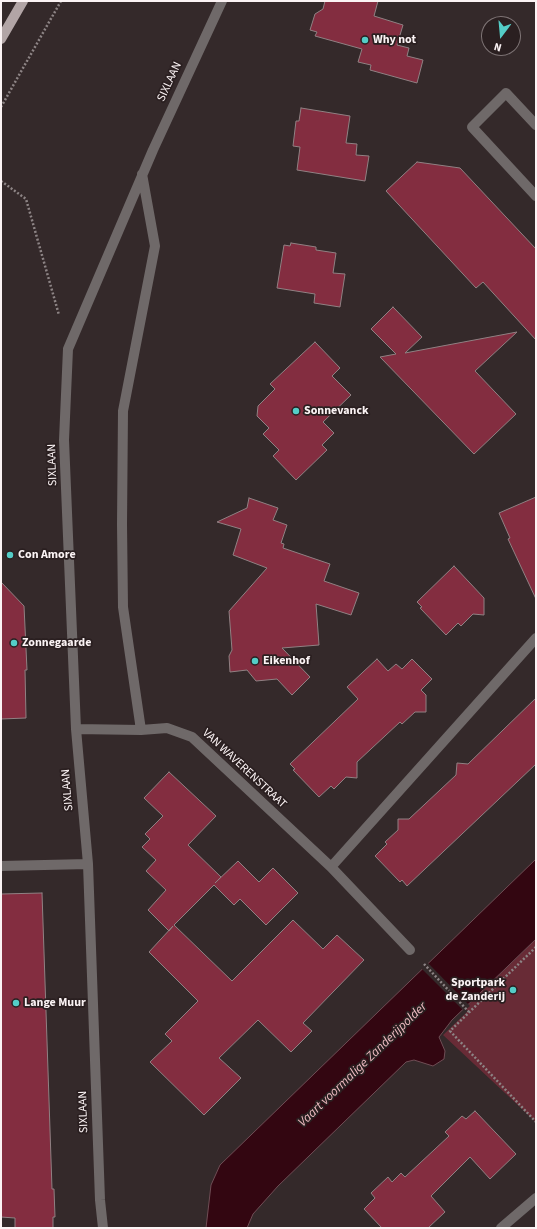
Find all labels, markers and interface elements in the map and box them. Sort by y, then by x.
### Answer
north arrow [481,16,521,56]
place label: Why not [373,33,416,47]
marker: Why not [360,35,370,45]
text: N [492,39,503,55]
street label: SIXLAAN [155,60,185,104]
place label: Sonnevanck [304,404,369,418]
marker: Sonnevanck [291,406,301,416]
street label: SIXLAAN [45,444,61,486]
place label: Con Amore [18,548,76,562]
marker: Con Amore [5,550,15,560]
place label: Zonnegaarde [22,636,91,650]
marker: Zonnegaarde [9,638,19,648]
place label: Eikenhof [263,654,310,668]
marker: Eikenhof [250,656,260,666]
street label: VAN WAVERENSTRAAT [199,726,289,812]
street label: SIXLAAN [59,768,77,812]
place label: Sportpark de Zanderij [445,976,505,1004]
marker: Sportpark de Zanderij [508,985,518,995]
place label: Lange Muur [24,996,86,1010]
marker: Lange Muur [11,998,21,1008]
water label: Vaart voormalige Zanderijpolder [295,999,431,1131]
street label: SIXLAAN [76,1091,92,1133]

